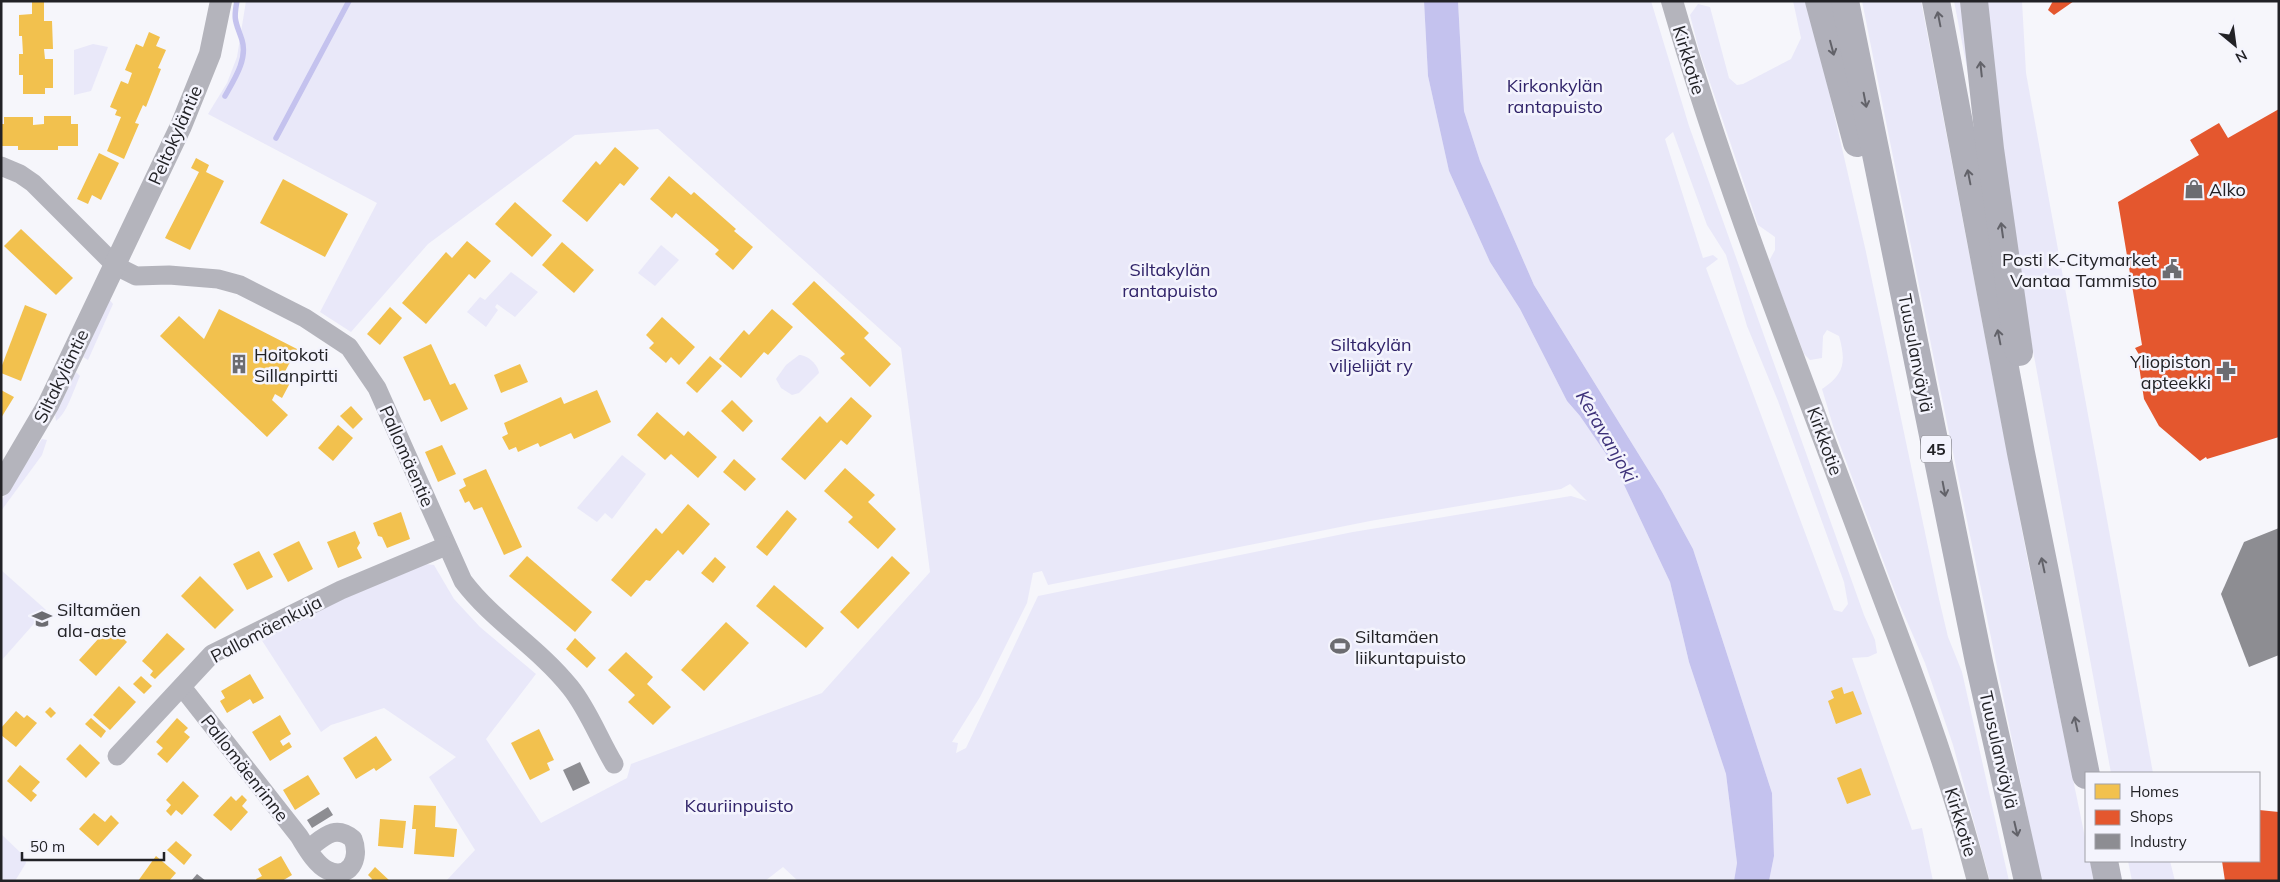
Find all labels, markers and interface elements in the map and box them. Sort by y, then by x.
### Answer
one-way arrow [1934,12,1944,28]
north arrow [2210,20,2260,70]
street label: Kirkkotie [1668,23,1710,97]
one-way arrow [1827,40,1837,56]
text: N [2232,46,2250,67]
one-way arrow [1976,61,1986,77]
park label: Kirkonkylän rantapuisto [1507,74,1603,118]
street label: Peltokyläntie [143,82,207,188]
one-way arrow [1861,92,1870,108]
one-way arrow [1964,169,1973,185]
shop icon: Alko [2183,178,2205,200]
place label: Alko [2209,178,2246,201]
one-way arrow [1997,223,2007,239]
place label: Posti K-Citymarket Vantaa Tammisto [2002,248,2157,292]
park label: Siltakylän rantapuisto [1122,258,1218,302]
public building icon: Posti K-Citymarket Vantaa Tammisto [2161,258,2183,280]
street label: Tuusulanväylä [1893,292,1939,414]
street label: Siltakyläntie [28,325,94,427]
one-way arrow [1993,329,2003,345]
park label: Siltakylän viljelijät ry [1329,333,1413,377]
place label: Hoitokoti Sillanpirtti [254,343,338,387]
place label: Yliopiston apteekki [2129,350,2211,394]
building icon: Hoitokoti Sillanpirtti [228,353,250,375]
pharmacy icon: Yliopiston apteekki [2215,360,2237,382]
water label: Keravanjoki [1571,386,1643,487]
street label: Pallomäentie [374,402,440,510]
street label: Kirkkotie [1802,404,1848,478]
road number: 45 [1921,436,1951,462]
one-way arrow [1940,480,1949,496]
one-way arrow [2038,557,2048,573]
street label: Pallomäenkuja [206,590,326,668]
place label: Siltamäen ala-aste [57,598,141,642]
school or university icon: Siltamäen ala-aste [31,608,53,630]
place label: Siltamäen liikuntapuisto [1355,625,1466,669]
sports icon: Siltamäen liikuntapuisto [1329,635,1351,657]
street label: Tuusulanväylä [1974,689,2024,811]
street label: Pallomäenrinne [196,710,294,826]
one-way arrow [2071,717,2080,733]
legend [2085,772,2260,862]
text: Homes [2130,782,2179,801]
street label: Kirkkotie [1940,785,1982,859]
park label: Kauriinpuisto [684,794,794,817]
text: Shops [2130,807,2173,826]
one-way arrow [2012,821,2022,837]
scale bar [22,830,165,862]
text: Industry [2130,832,2187,851]
text: 50 m [30,837,65,856]

